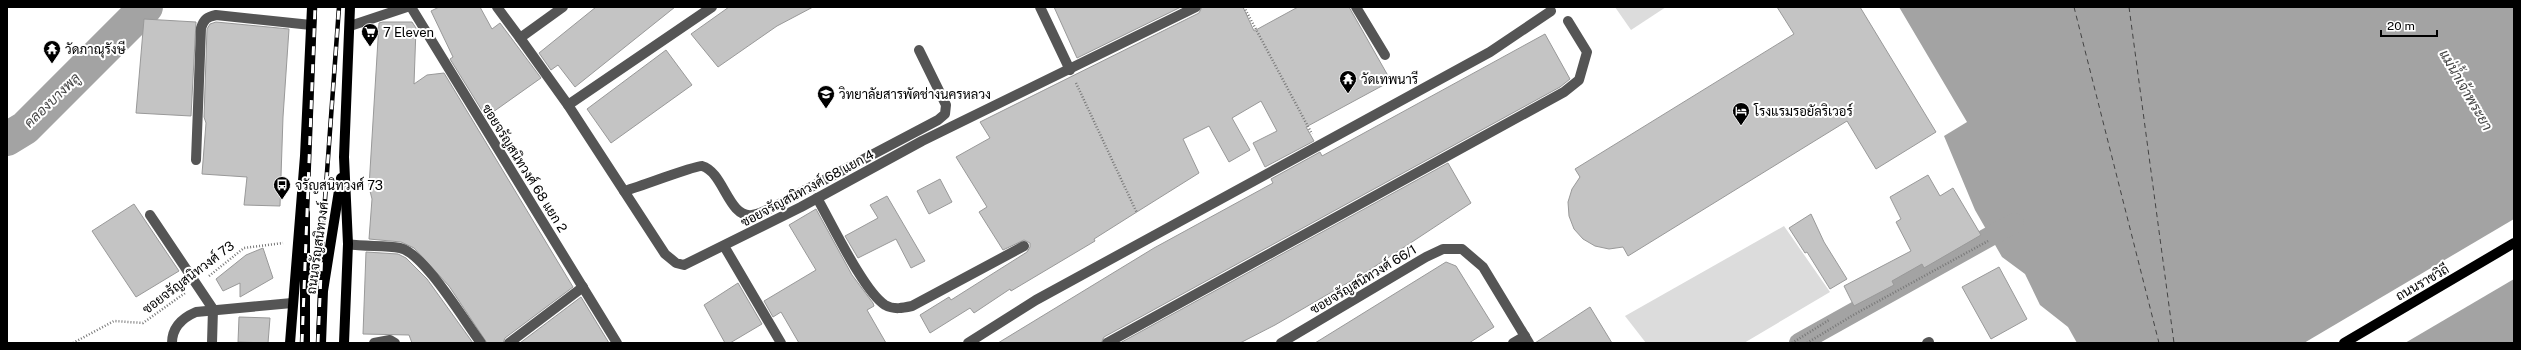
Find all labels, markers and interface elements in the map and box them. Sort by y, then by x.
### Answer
scale bar [2381,12,2437,38]
text: 20 m [2387,19,2415,33]
supermarket icon: 7 Eleven [360,22,380,47]
place label: 7 Eleven [383,25,434,40]
temple icon: วัดภาณุรังษี [42,39,62,64]
place label: วัดภาณุรังษี [65,40,126,59]
water label: แม่น้ำเจ้าพระยา [2436,45,2499,133]
water label: คลองบางพลู [21,69,85,132]
temple icon: วัดเทพนารี [1338,69,1358,94]
place label: วัดเทพนารี [1361,70,1418,87]
school or university icon: วิทยาลัยสารพัดช่างนครหลวง [816,84,836,109]
place label: วิทยาลัยสารพัดช่างนครหลวง [839,86,991,102]
street label: ซอยจรัญสนิทวงศ์ 68 แยก 2 [478,100,572,236]
hotel icon: โรงแรมรอยัลริเวอร์ [1731,101,1751,126]
place label: โรงแรมรอยัลริเวอร์ [1753,102,1853,119]
street label: ซอยจรัญสนิทวงศ์ 68 แยก 4 [737,145,877,231]
bus stop icon: จรัญสนิทวงศ์ 73 [272,175,292,200]
place label: จรัญสนิทวงศ์ 73 [295,176,383,194]
street label: ถนนจรัญสนิทวงศ์ [302,200,332,295]
street label: ซอยจรัญสนิทวงศ์ 73 [138,236,238,318]
street label: ซอยจรัญสนิทวงศ์ 66/1 [1306,240,1420,318]
street label: ถนนราชวิถี [2392,260,2451,304]

